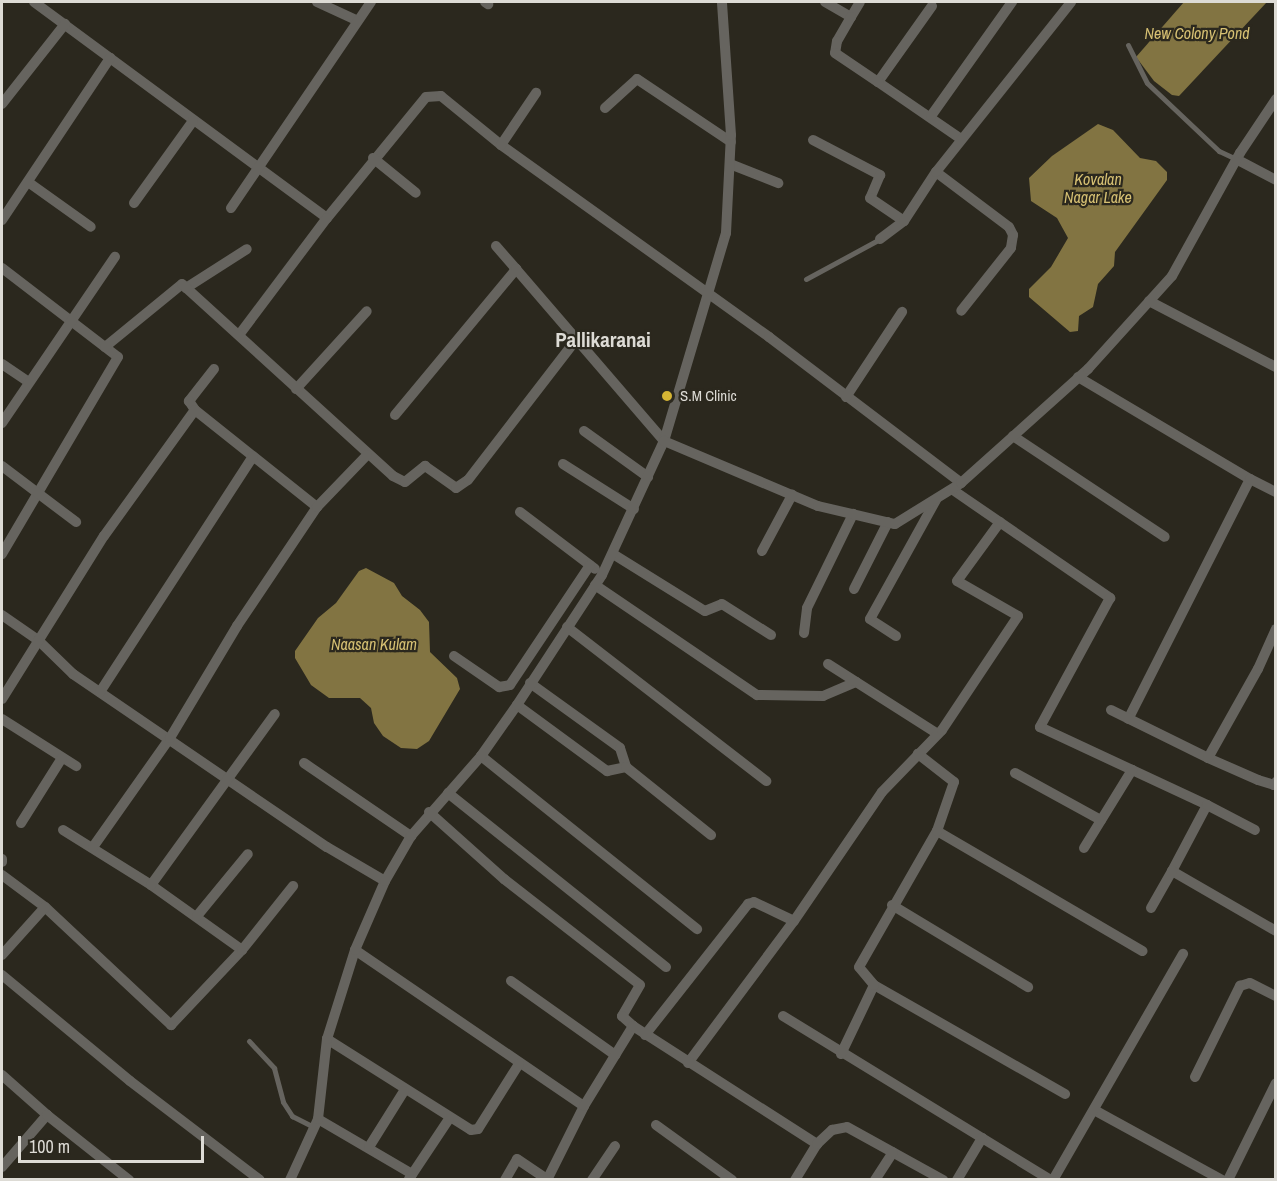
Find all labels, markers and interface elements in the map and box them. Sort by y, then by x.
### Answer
water label: New Colony Pond [1144,23,1250,43]
water label: Kovalan Nagar Lake [1064,169,1132,207]
district label: Pallikaranai [555,327,651,353]
marker: S.M Clinic [658,387,676,405]
place label: S.M Clinic [680,387,737,405]
water label: Naasan Kulam [331,634,417,654]
scale bar [21,1124,207,1162]
text: 100 m [29,1134,70,1159]

